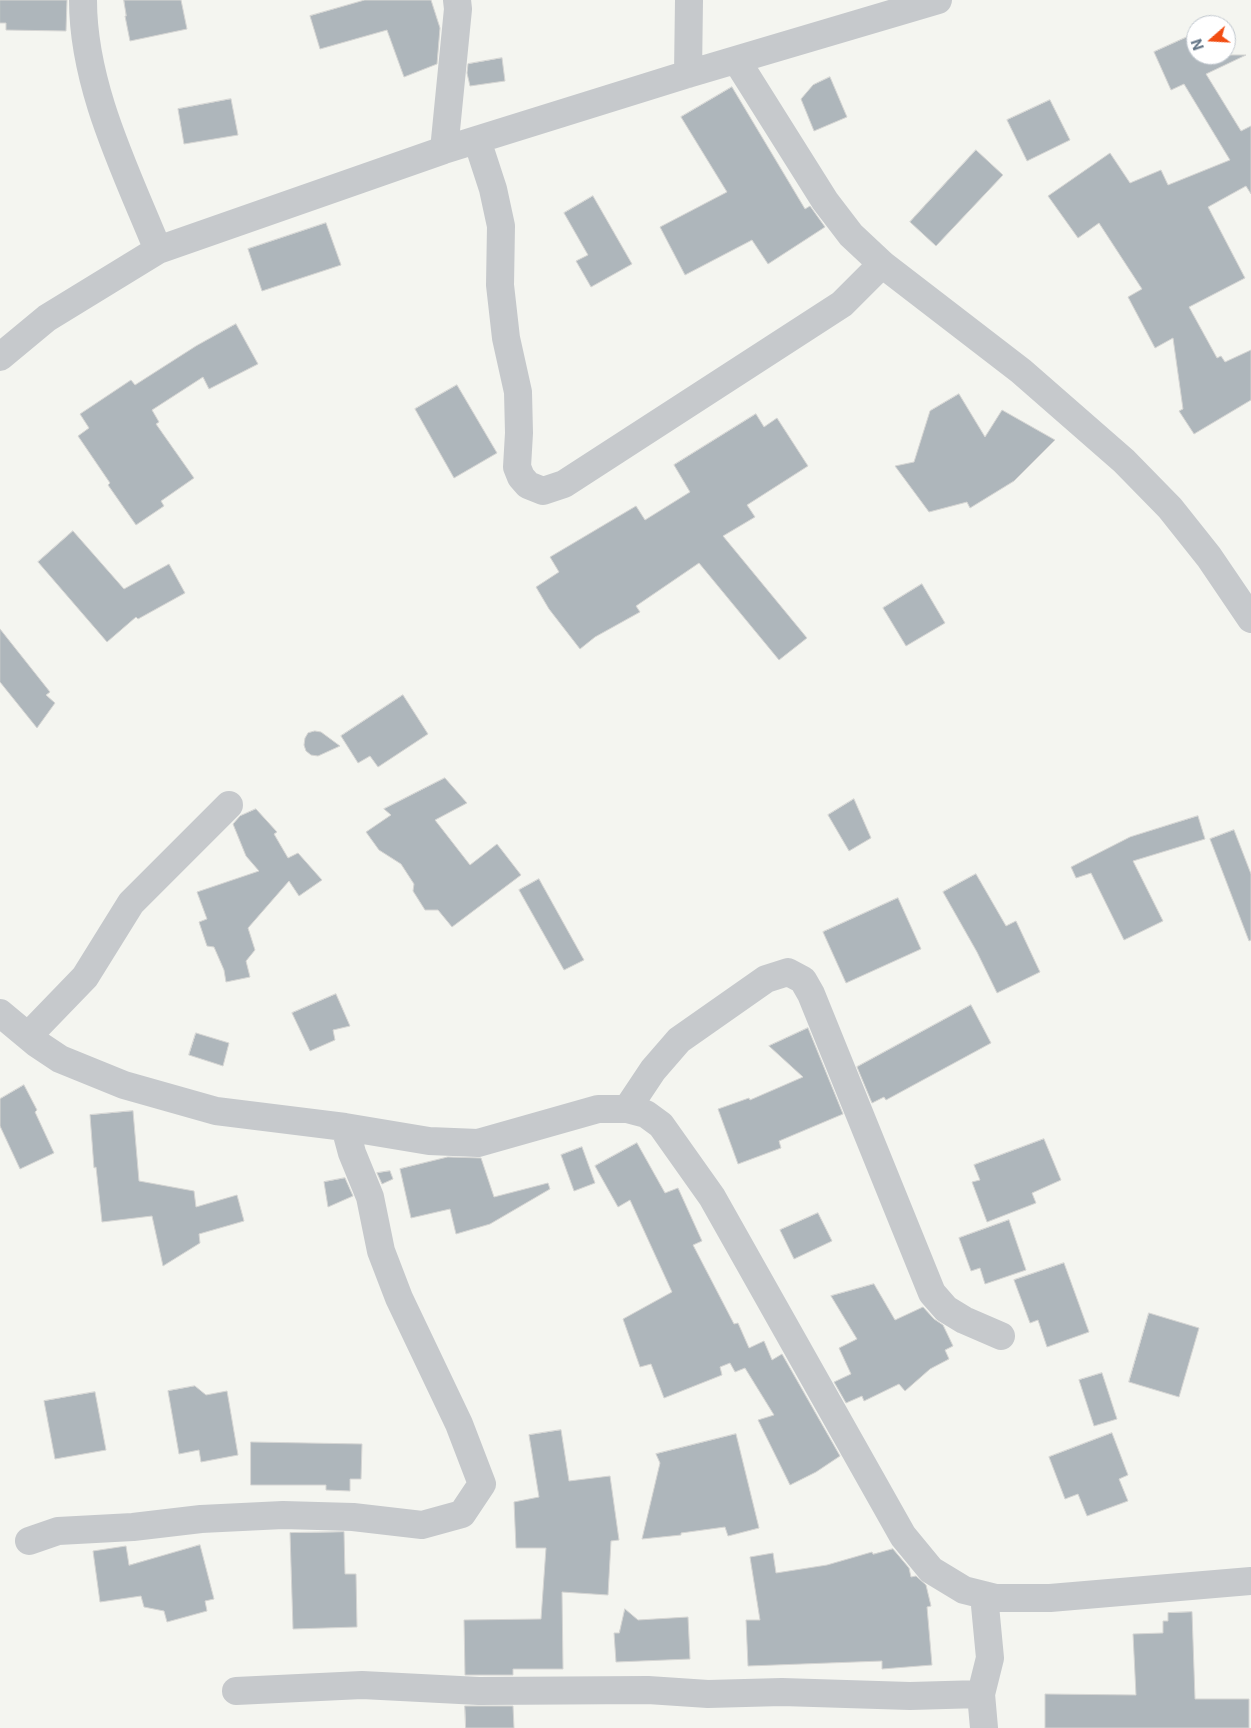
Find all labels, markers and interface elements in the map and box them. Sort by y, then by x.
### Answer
north arrow [1186,15,1236,65]
text: N [1188,37,1207,53]

